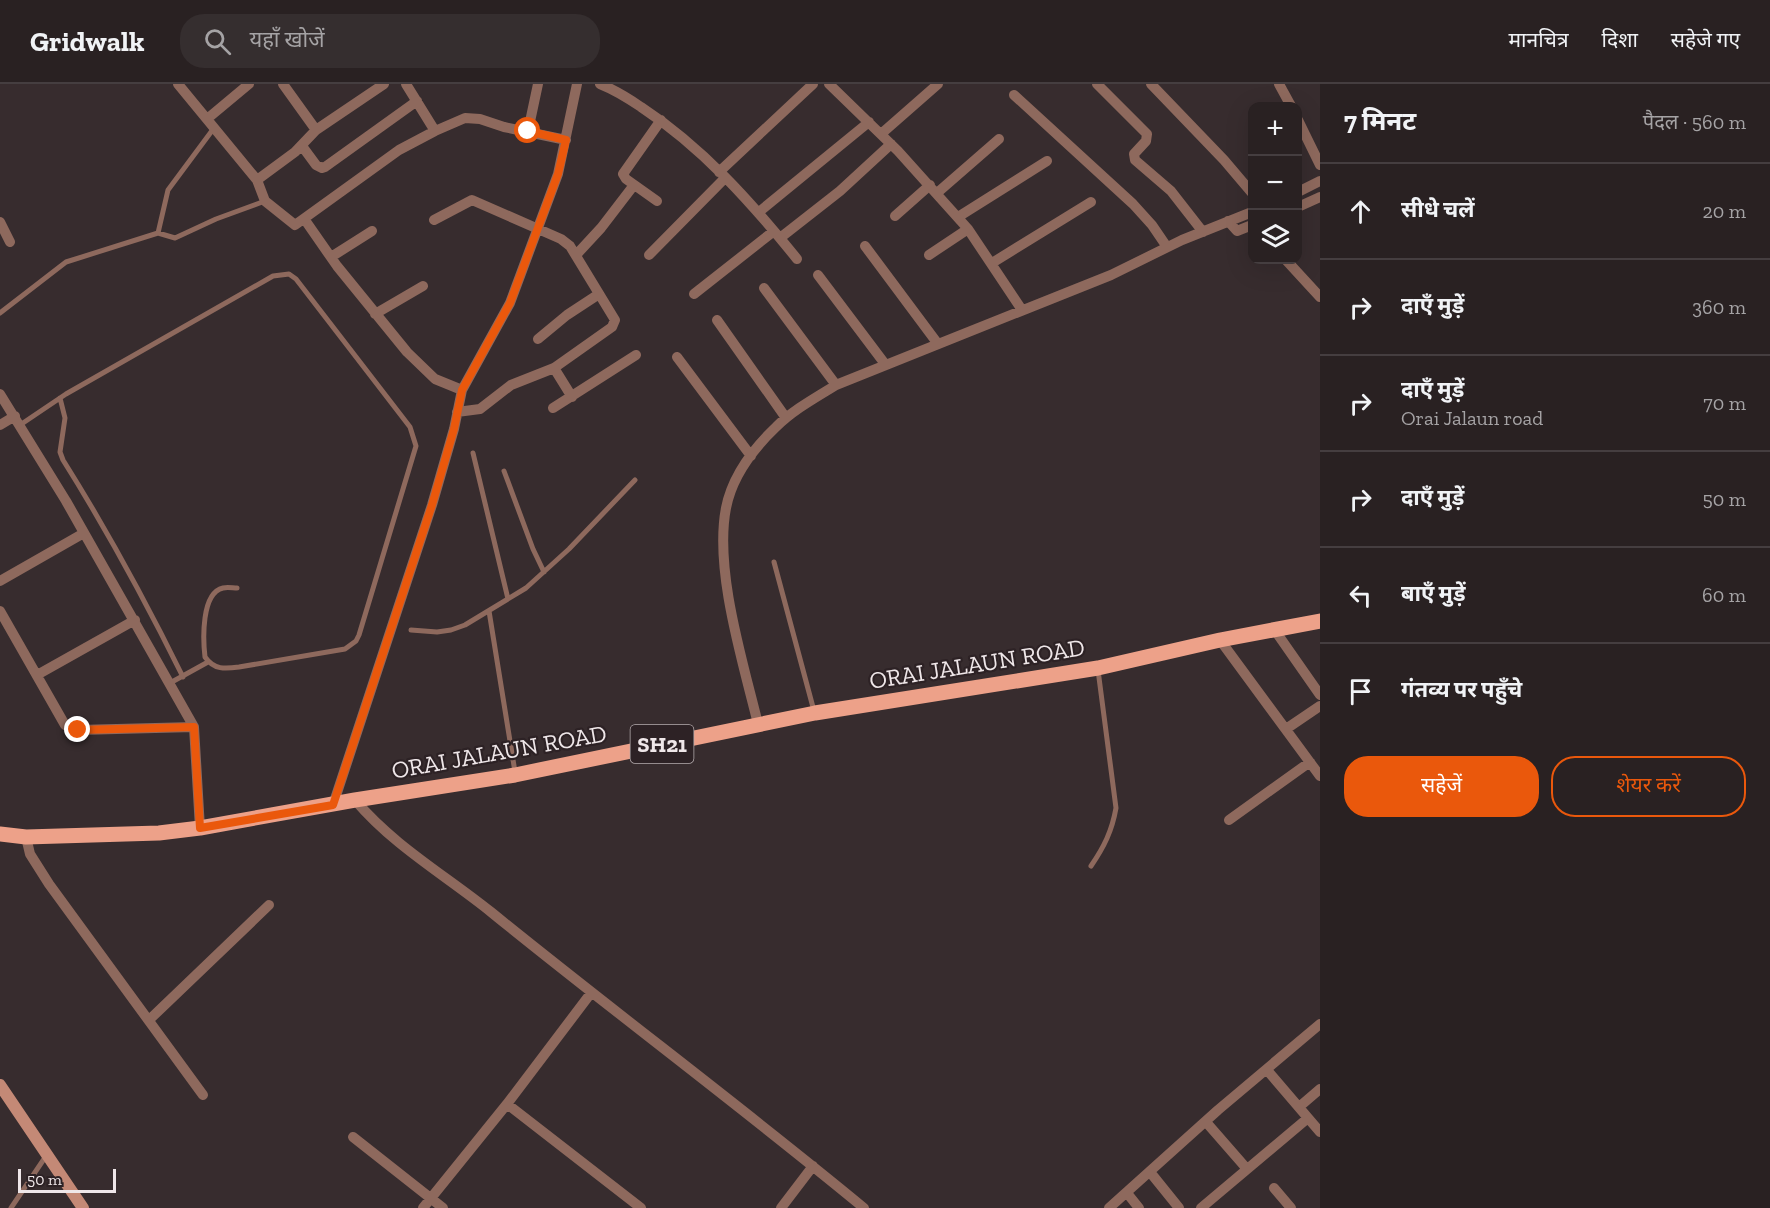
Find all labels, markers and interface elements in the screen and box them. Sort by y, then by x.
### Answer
search box [180,14,600,68]
text: Gridwalk [30,25,144,58]
icon: search [201,25,234,58]
text: यहाँ खोजें [249,26,325,53]
text: मानचित्र [1509,27,1569,52]
text: दिशा [1602,27,1638,52]
text: सहेजे गए [1671,27,1740,52]
map controls [1248,102,1302,264]
button: + [1248,102,1302,156]
text: 7 मिनट [1344,105,1416,137]
text: पैदल · 560 m [1643,110,1746,134]
route start [514,117,540,143]
button: − [1248,156,1302,210]
icon: ahead [1344,195,1377,228]
text: सीधे चलें [1401,196,1474,223]
text: 20 m [1702,199,1746,223]
button: layers [1248,210,1302,264]
icon: right [1344,291,1377,324]
text: दाएँ मुड़ें [1401,292,1464,319]
text: 360 m [1692,295,1746,319]
text: दाएँ मुड़ें [1401,376,1464,403]
icon: right [1344,387,1377,420]
text: 70 m [1703,391,1746,415]
text: Orai Jalaun road [1401,406,1543,430]
icon: right [1344,483,1377,516]
text: दाएँ मुड़ें [1401,484,1464,511]
text: 50 m [1702,487,1746,511]
icon: left [1344,579,1377,612]
text: बाएँ मुड़ें [1401,580,1465,607]
text: 60 m [1702,583,1746,607]
street label: ORAI JALAUN ROAD [867,632,1087,695]
icon: arrive [1344,675,1377,708]
text: गंतव्य पर पहुँचे [1401,676,1522,703]
route end [64,716,90,742]
street label: ORAI JALAUN ROAD [389,718,609,785]
road number: SH21 [630,725,694,763]
button: सहेजें [1344,756,1539,817]
button: शेयर करें [1551,756,1746,817]
scale bar [18,1166,116,1194]
text: 50 m [27,1170,62,1189]

